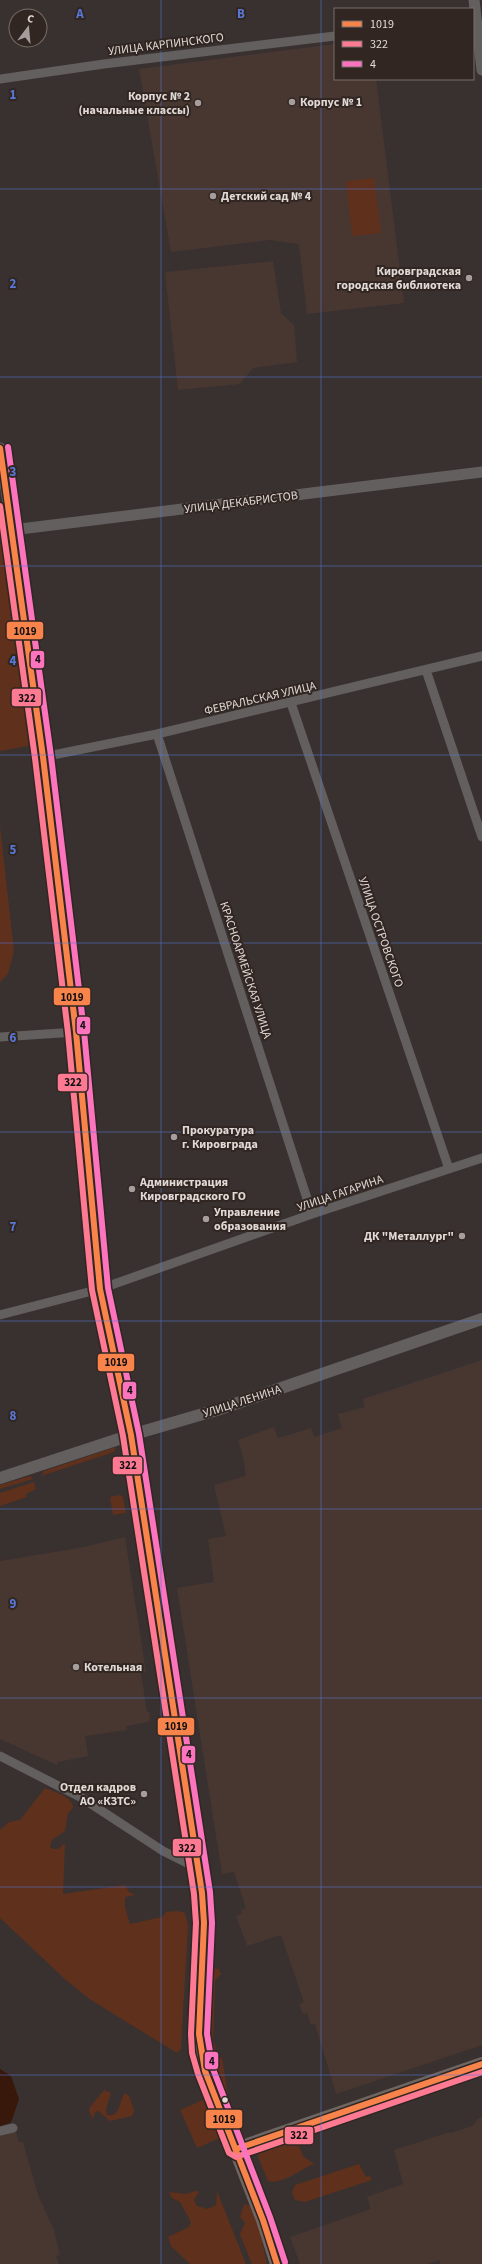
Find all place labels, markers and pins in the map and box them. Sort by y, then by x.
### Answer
place label: Корпус № 2 (начальные классы) [78,88,190,119]
place label: Корпус № 1 [300,94,362,111]
marker: Корпус № 1 [287,97,297,107]
marker: Корпус № 2 (начальные классы) [193,98,203,108]
place label: Детский сад № 4 [221,188,312,205]
marker: Детский сад № 4 [208,191,218,201]
place label: Кировградская городская библиотека [336,263,461,294]
marker: Кировградская городская библиотека [464,273,474,283]
place label: Прокуратура г. Кировграда [182,1122,258,1153]
marker: Прокуратура г. Кировграда [169,1132,179,1142]
place label: Администрация Кировградского ГО [139,1174,246,1205]
marker: Администрация Кировградского ГО [127,1184,137,1194]
place label: Управление образования [214,1204,286,1235]
marker: Управление образования [201,1214,211,1224]
place label: ДК "Металлург" [364,1228,454,1245]
marker: ДК "Металлург" [457,1231,467,1241]
place label: Котельная [84,1659,142,1676]
marker: Котельная [71,1662,81,1672]
place label: Отдел кадров АО «КЗТС» [60,1779,136,1810]
marker: Отдел кадров АО «КЗТС» [139,1789,149,1799]
unlabelled marker [220,2095,230,2105]

